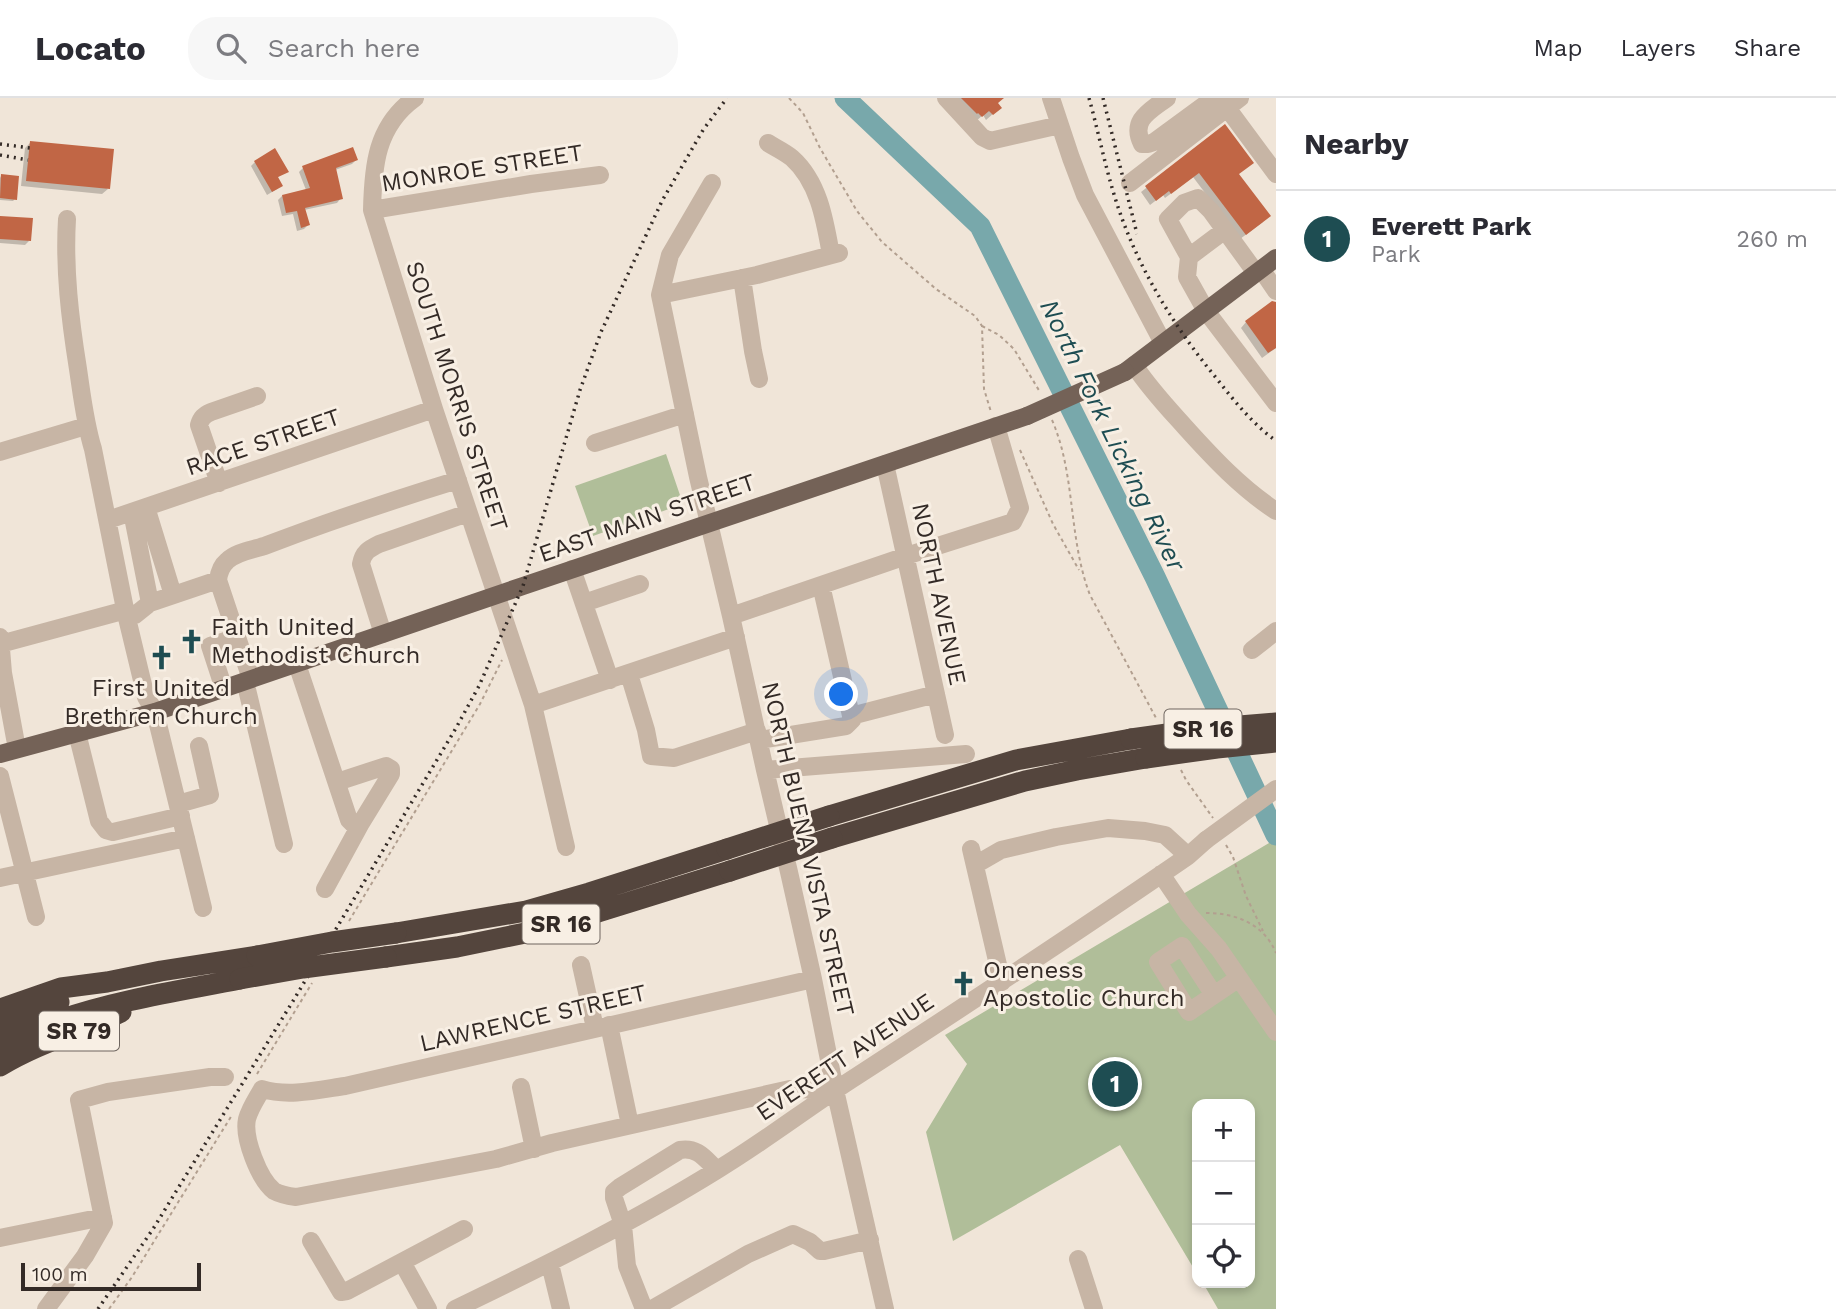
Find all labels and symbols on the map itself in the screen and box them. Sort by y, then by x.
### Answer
street label: MONROE STREET [379,138,585,198]
street label: SOUTH MORRIS STREET [400,258,514,534]
water label: North Fork Licking River [1034,294,1192,576]
street label: RACE STREET [182,402,344,482]
street label: EAST MAIN STREET [535,468,759,568]
street label: NORTH AVENUE [906,500,972,688]
place label: Faith United Methodist Church [211,613,420,669]
church icon: Faith United Methodist Church [177,627,205,655]
church icon: First United Brethren Church [147,643,175,671]
place label: First United Brethren Church [64,674,258,730]
your location [824,677,858,711]
street label: NORTH BUENA VISTA STREET [756,679,860,1019]
road number: SR 16 [1164,709,1242,748]
road number: SR 16 [522,904,600,944]
place label: Oneness Apostolic Church [983,956,1185,1012]
church icon: Oneness Apostolic Church [949,970,977,998]
street label: LAWRENCE STREET [417,978,649,1058]
street label: EVERETT AVENUE [751,987,939,1127]
road number: SR 79 [39,1012,119,1050]
pin: 1 [1092,1058,1138,1110]
scale bar [21,1260,201,1292]

